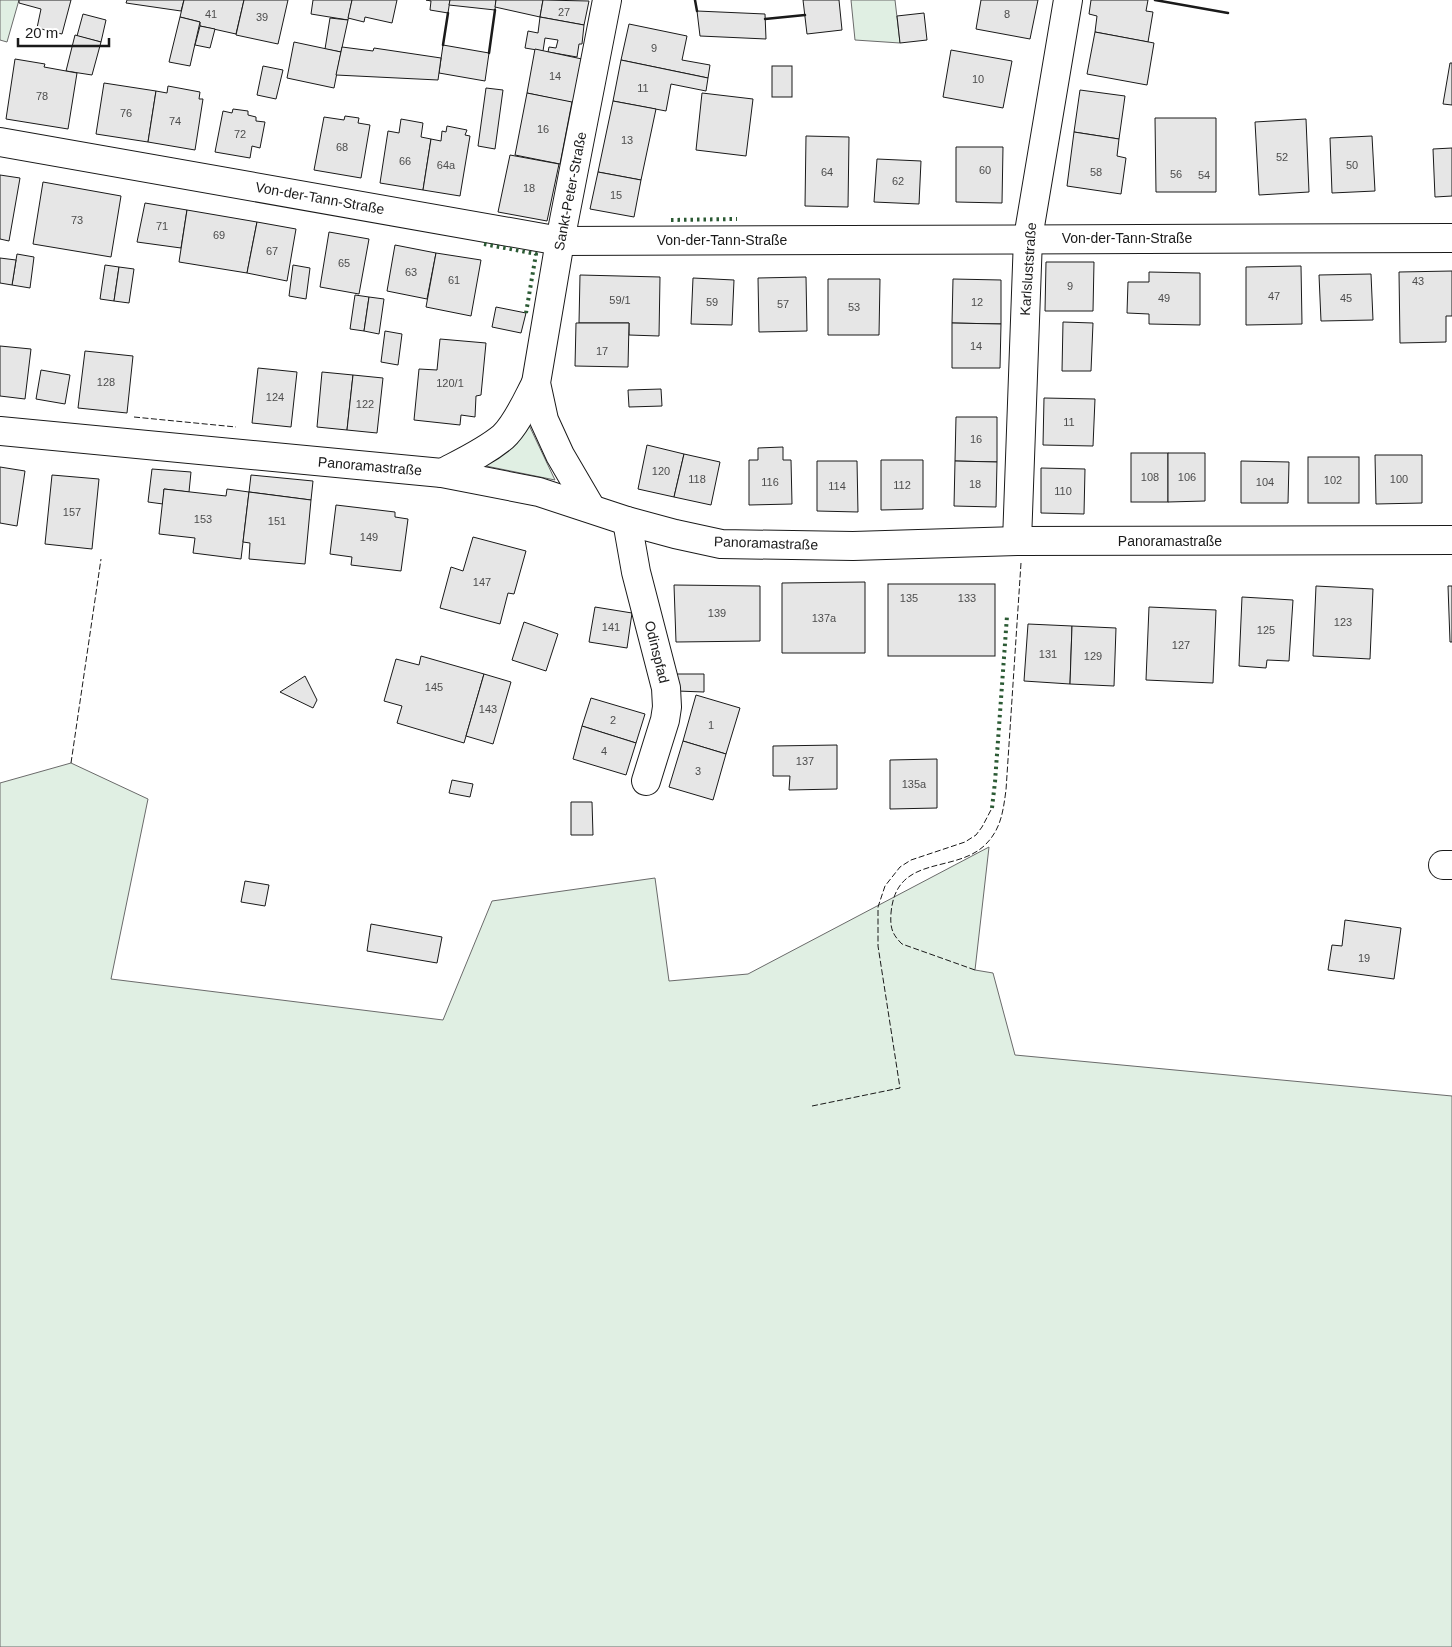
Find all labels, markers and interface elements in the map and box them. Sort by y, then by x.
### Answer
house number: 27 [558,6,570,18]
house number: 41 [205,8,217,20]
house number: 8 [1004,8,1010,20]
house number: 39 [256,11,268,23]
scale bar [18,15,109,47]
text: 20 m [25,24,58,41]
house number: 9 [651,42,657,54]
house number: 14 [549,70,561,82]
house number: 10 [972,73,984,85]
house number: 11 [637,82,649,94]
house number: 78 [36,90,48,102]
house number: 76 [120,107,132,119]
house number: 74 [169,115,181,127]
house number: 16 [537,123,549,135]
house number: 72 [234,128,246,140]
street label: Sankt-Peter-Straße [551,130,589,252]
house number: 13 [621,134,633,146]
house number: 68 [336,141,348,153]
house number: 52 [1276,151,1288,163]
house number: 66 [399,155,411,167]
house number: 64a [437,159,456,171]
house number: 50 [1346,159,1358,171]
house number: 60 [979,164,991,176]
house number: 64 [821,166,833,178]
house number: 58 [1090,166,1102,178]
house number: 56 [1170,168,1182,180]
house number: 54 [1198,169,1210,181]
house number: 62 [892,175,904,187]
street label: Von-der-Tann-Straße [254,179,386,217]
house number: 18 [523,182,535,194]
house number: 15 [610,189,622,201]
house number: 73 [71,214,83,226]
house number: 71 [156,220,168,232]
street label: Karlsluststraße [1017,222,1039,316]
house number: 69 [213,229,225,241]
street label: Von-der-Tann-Straße [1062,230,1193,246]
street label: Von-der-Tann-Straße [657,232,788,248]
house number: 67 [266,245,278,257]
house number: 65 [338,257,350,269]
house number: 63 [405,266,417,278]
house number: 61 [448,274,460,286]
house number: 43 [1412,275,1424,287]
house number: 9 [1067,280,1073,292]
house number: 47 [1268,290,1280,302]
house number: 49 [1158,292,1170,304]
house number: 45 [1340,292,1352,304]
house number: 59/1 [609,294,631,306]
house number: 59 [706,296,718,308]
house number: 12 [971,296,983,308]
house number: 57 [777,298,789,310]
house number: 53 [848,301,860,313]
house number: 14 [970,340,982,352]
house number: 17 [596,345,608,357]
house number: 128 [97,376,115,388]
house number: 120/1 [436,377,464,389]
house number: 124 [266,391,284,403]
house number: 122 [356,398,374,410]
house number: 11 [1063,416,1075,428]
house number: 16 [970,433,982,445]
street label: Panoramastraße [317,453,423,479]
house number: 120 [652,465,670,477]
house number: 108 [1141,471,1159,483]
house number: 106 [1178,471,1196,483]
house number: 118 [688,473,706,485]
house number: 100 [1390,473,1408,485]
house number: 102 [1324,474,1342,486]
house number: 116 [761,476,779,488]
house number: 104 [1256,476,1274,488]
house number: 18 [969,478,981,490]
house number: 112 [893,479,911,491]
house number: 114 [828,480,846,492]
house number: 110 [1054,485,1072,497]
house number: 157 [63,506,81,518]
house number: 153 [194,513,212,525]
house number: 151 [268,515,286,527]
house number: 149 [360,531,378,543]
street label: Panoramastraße [714,533,819,553]
street label: Panoramastraße [1118,533,1222,549]
house number: 147 [473,576,491,588]
house number: 135 [900,592,918,604]
house number: 133 [958,592,976,604]
house number: 139 [708,607,726,619]
house number: 137a [812,612,837,624]
house number: 123 [1334,616,1352,628]
street label: Odinspfad [642,619,672,685]
house number: 141 [602,621,620,633]
house number: 125 [1257,624,1275,636]
house number: 127 [1172,639,1190,651]
house number: 131 [1039,648,1057,660]
house number: 129 [1084,650,1102,662]
house number: 145 [425,681,443,693]
house number: 143 [479,703,497,715]
house number: 2 [610,714,616,726]
house number: 1 [708,719,714,731]
house number: 4 [601,745,607,757]
house number: 137 [796,755,814,767]
house number: 3 [695,765,701,777]
house number: 135a [902,778,927,790]
house number: 19 [1358,952,1370,964]

